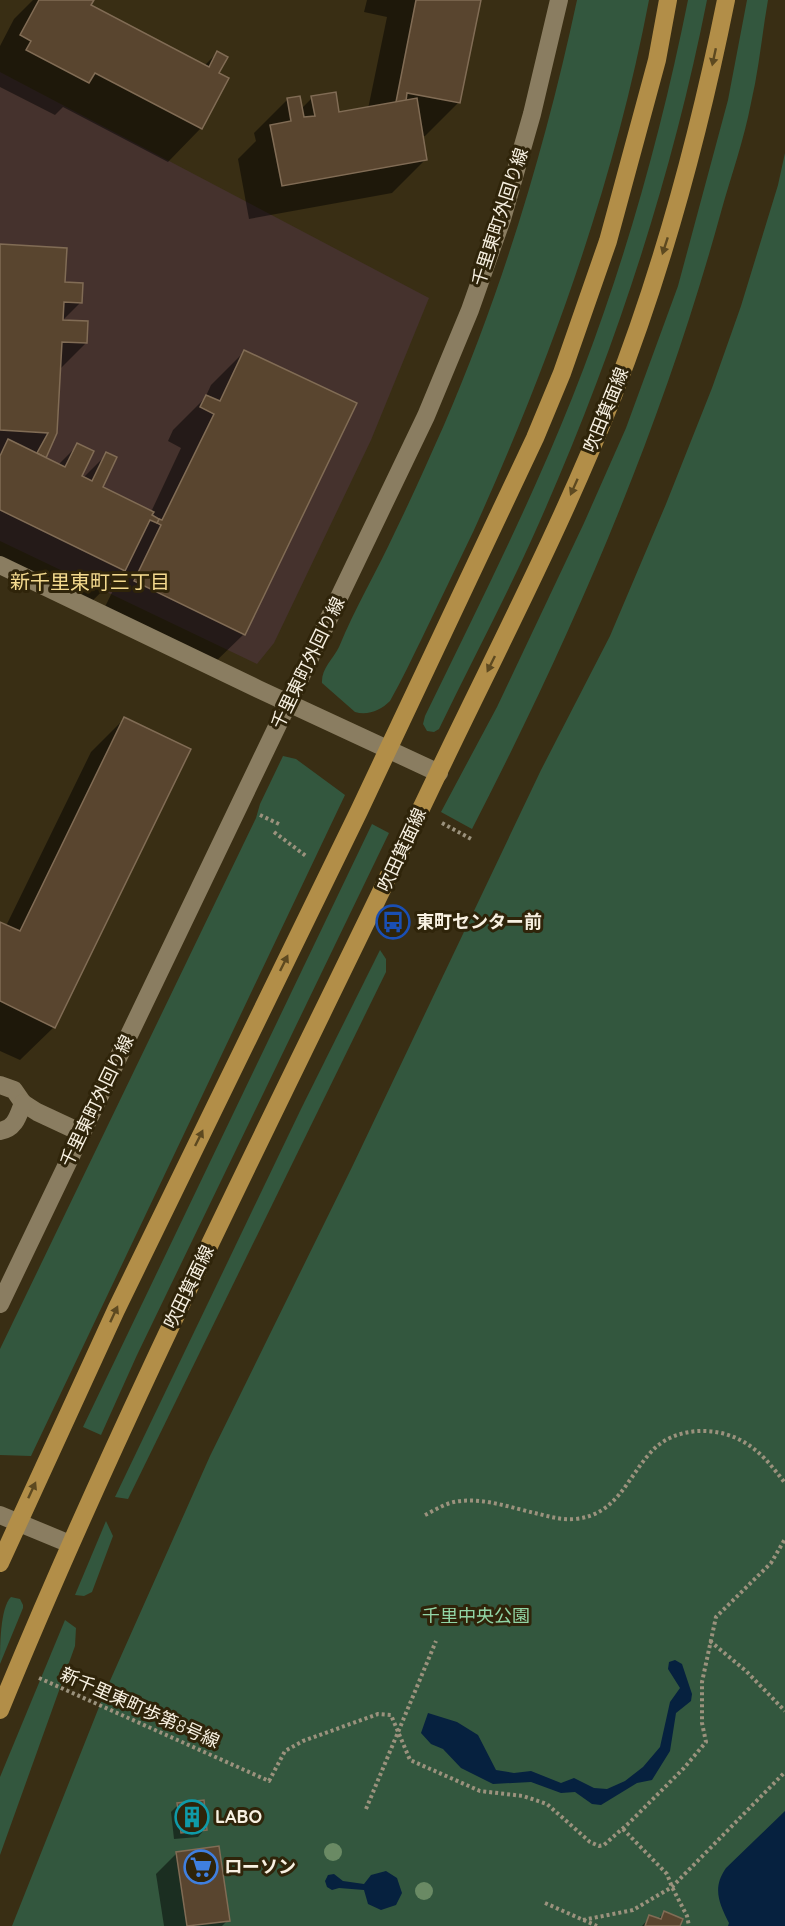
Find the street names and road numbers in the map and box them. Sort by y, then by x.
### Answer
street label: 千里東町外回り線 [466,145,533,289]
street label: 吹田箕面線 [578,364,633,456]
street label: 千里東町外回り線 [266,593,349,733]
street label: 吹田箕面線 [372,804,431,895]
street label: 千里東町外回り線 [55,1031,138,1171]
street label: 吹田箕面線 [158,1241,219,1332]
street label: 新千里東町歩第8号線 [57,1662,223,1753]

